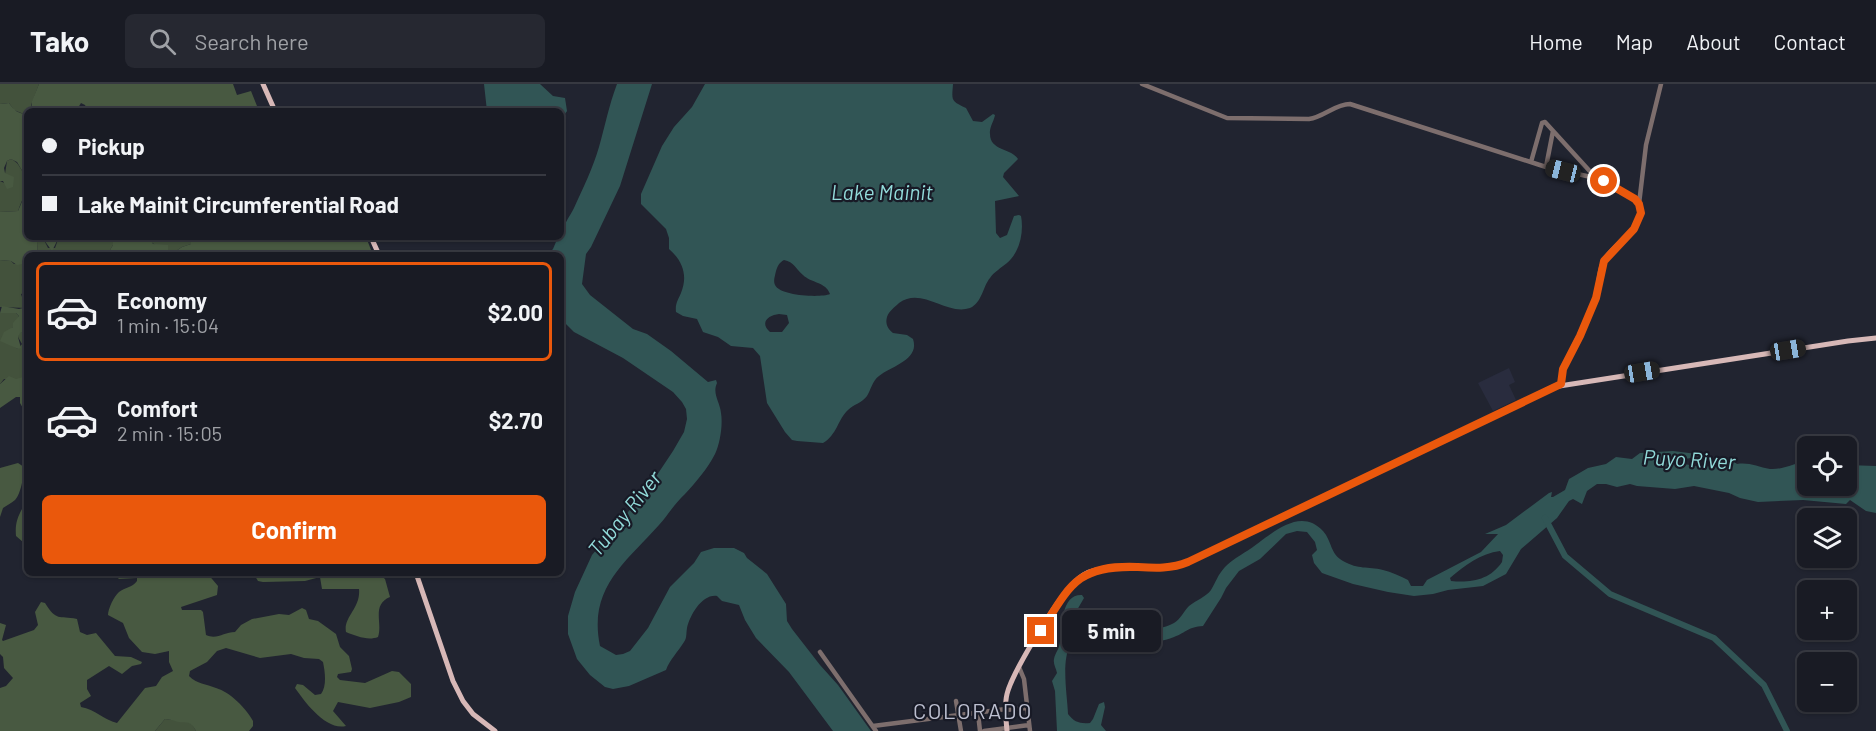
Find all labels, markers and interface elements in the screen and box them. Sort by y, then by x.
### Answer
search box [125,14,545,68]
text: Tako [30,24,89,58]
icon: search [146,25,179,58]
text: Search here [194,28,309,54]
text: Home [1529,29,1583,54]
text: Map [1616,29,1653,54]
text: About [1686,29,1741,54]
text: Contact [1774,29,1846,54]
text: Pickup [78,133,145,159]
car [1543,158,1583,184]
route start [1590,167,1617,194]
water label: Lake Mainit [831,179,934,204]
text: Lake Mainit Circumferential Road [78,191,399,217]
icon: car [45,285,99,339]
text: Economy [117,287,207,313]
text: $2.00 [488,299,543,325]
text: 1 min · 15:04 [117,313,219,337]
car [1769,338,1807,362]
car [1623,360,1661,384]
icon: car [45,393,99,447]
text: Comfort [117,395,198,421]
text: $2.70 [489,407,543,433]
text: 2 min · 15:05 [117,421,222,445]
map controls [1797,436,1857,712]
button: locate [1797,436,1857,496]
water label: Puyo River [1642,444,1736,473]
water label: Tubay River [582,465,666,561]
button: Confirm [42,495,546,564]
button: layers [1797,508,1857,568]
button: + [1797,580,1857,640]
callout: 5 min [1062,610,1161,652]
route end [1027,617,1054,644]
text: 5 min [1088,619,1135,643]
button: − [1797,652,1857,712]
district label: COLORADO [913,697,1033,723]

